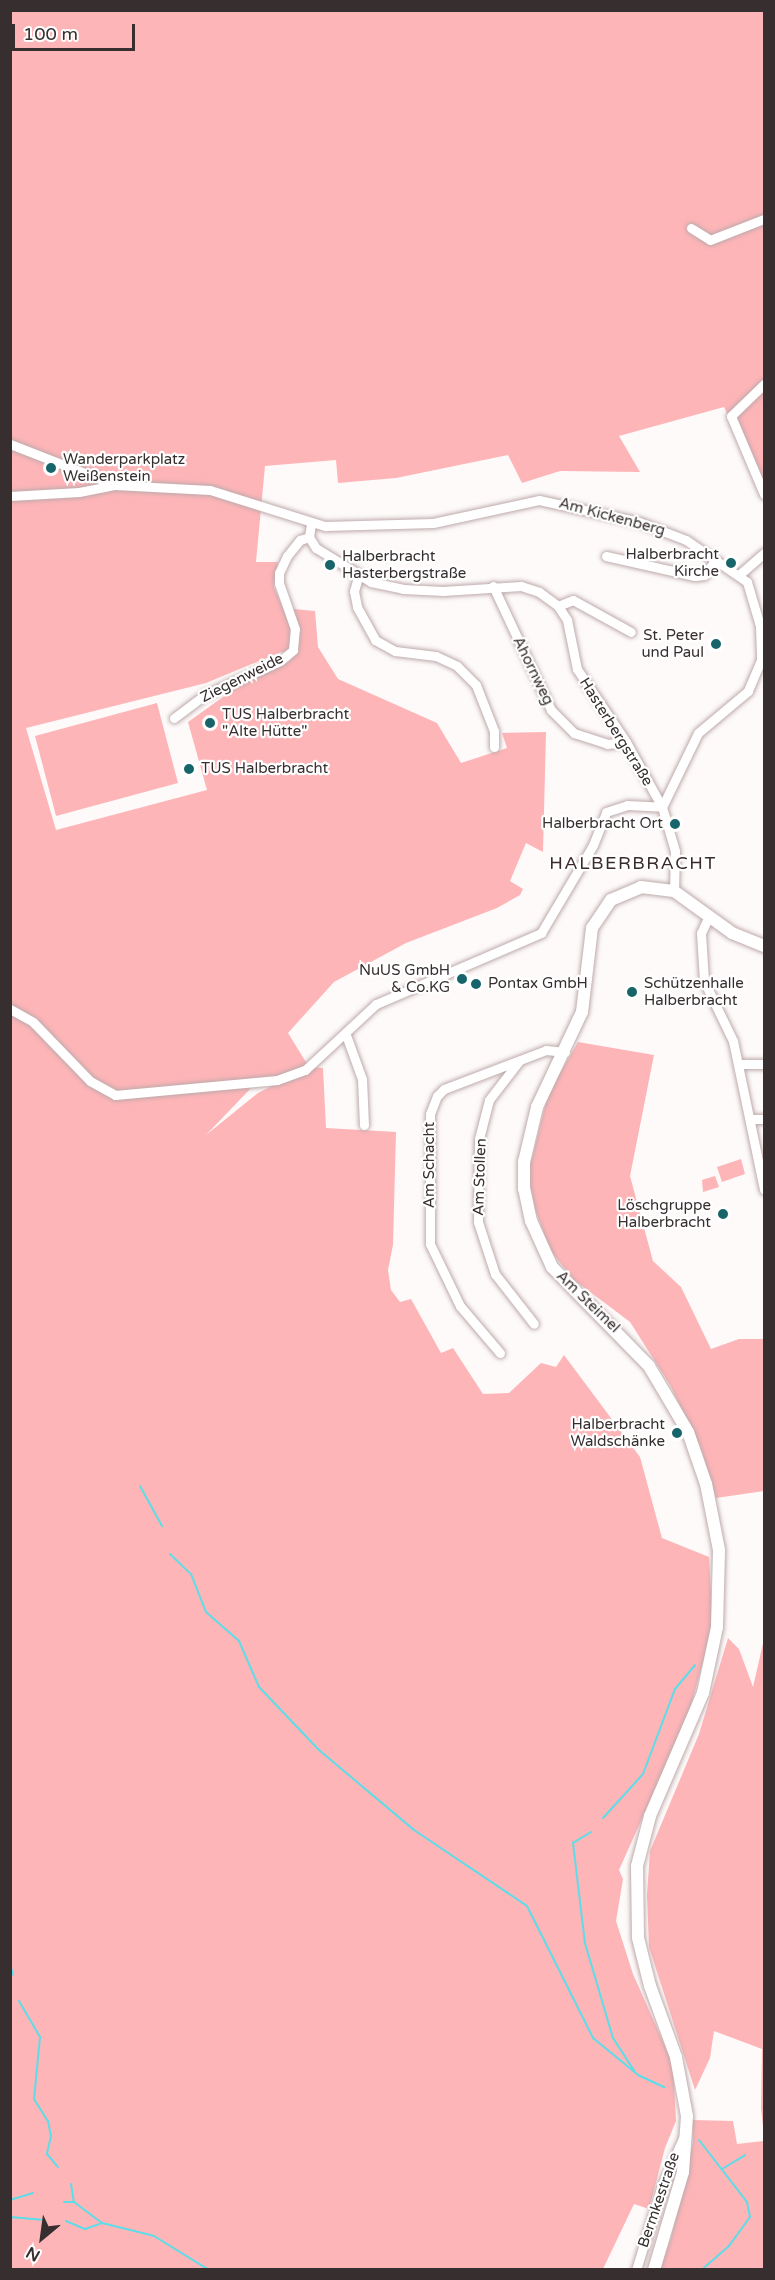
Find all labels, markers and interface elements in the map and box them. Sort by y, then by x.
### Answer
scale bar [15,12,138,50]
text: 100 m [23,23,78,45]
place label: Wanderparkplatz Weißenstein [63,450,185,485]
marker: Wanderparkplatz Weißenstein [44,461,58,475]
street label: Am Kickenberg [557,494,667,540]
place label: Halberbracht Kirche [625,545,719,580]
place label: Halberbracht Hasterbergstraße [342,547,466,582]
marker: Halberbracht Kirche [724,556,738,570]
marker: Halberbracht Hasterbergstraße [323,558,337,572]
place label: St. Peter und Paul [641,626,704,661]
street label: Ahornweg [509,634,557,708]
marker: St. Peter und Paul [709,637,723,651]
street label: Ziegenweide [198,649,286,707]
street label: Hasterbergstraße [575,675,657,789]
place label: TUS Halberbracht "Alte Hütte" [222,705,349,740]
marker: TUS Halberbracht "Alte Hütte" [203,716,217,730]
place label: TUS Halberbracht [201,760,328,778]
marker: TUS Halberbracht [182,762,196,776]
place label: Halberbracht Ort [542,815,663,833]
marker: Halberbracht Ort [668,817,682,831]
district label: HALBERBRACHT [549,852,717,874]
place label: NuUS GmbH & Co.KG [359,961,450,996]
marker: NuUS GmbH & Co.KG [455,972,469,986]
place label: Schützenhalle Halberbracht [644,974,744,1009]
place label: Pontax GmbH [488,975,588,993]
marker: Pontax GmbH [469,977,483,991]
marker: Schützenhalle Halberbracht [625,985,639,999]
street label: Am Schacht [421,1122,439,1208]
street label: Am Stollen [470,1138,490,1216]
place label: Löschgruppe Halberbracht [617,1196,711,1231]
marker: Löschgruppe Halberbracht [716,1207,730,1221]
street label: Am Steimel [552,1267,624,1337]
place label: Halberbracht Waldschänke [570,1415,665,1450]
marker: Halberbracht Waldschänke [670,1426,684,1440]
street label: Bermkestraße [634,2150,684,2250]
north arrow [12,2208,72,2268]
text: N [23,2242,44,2266]

